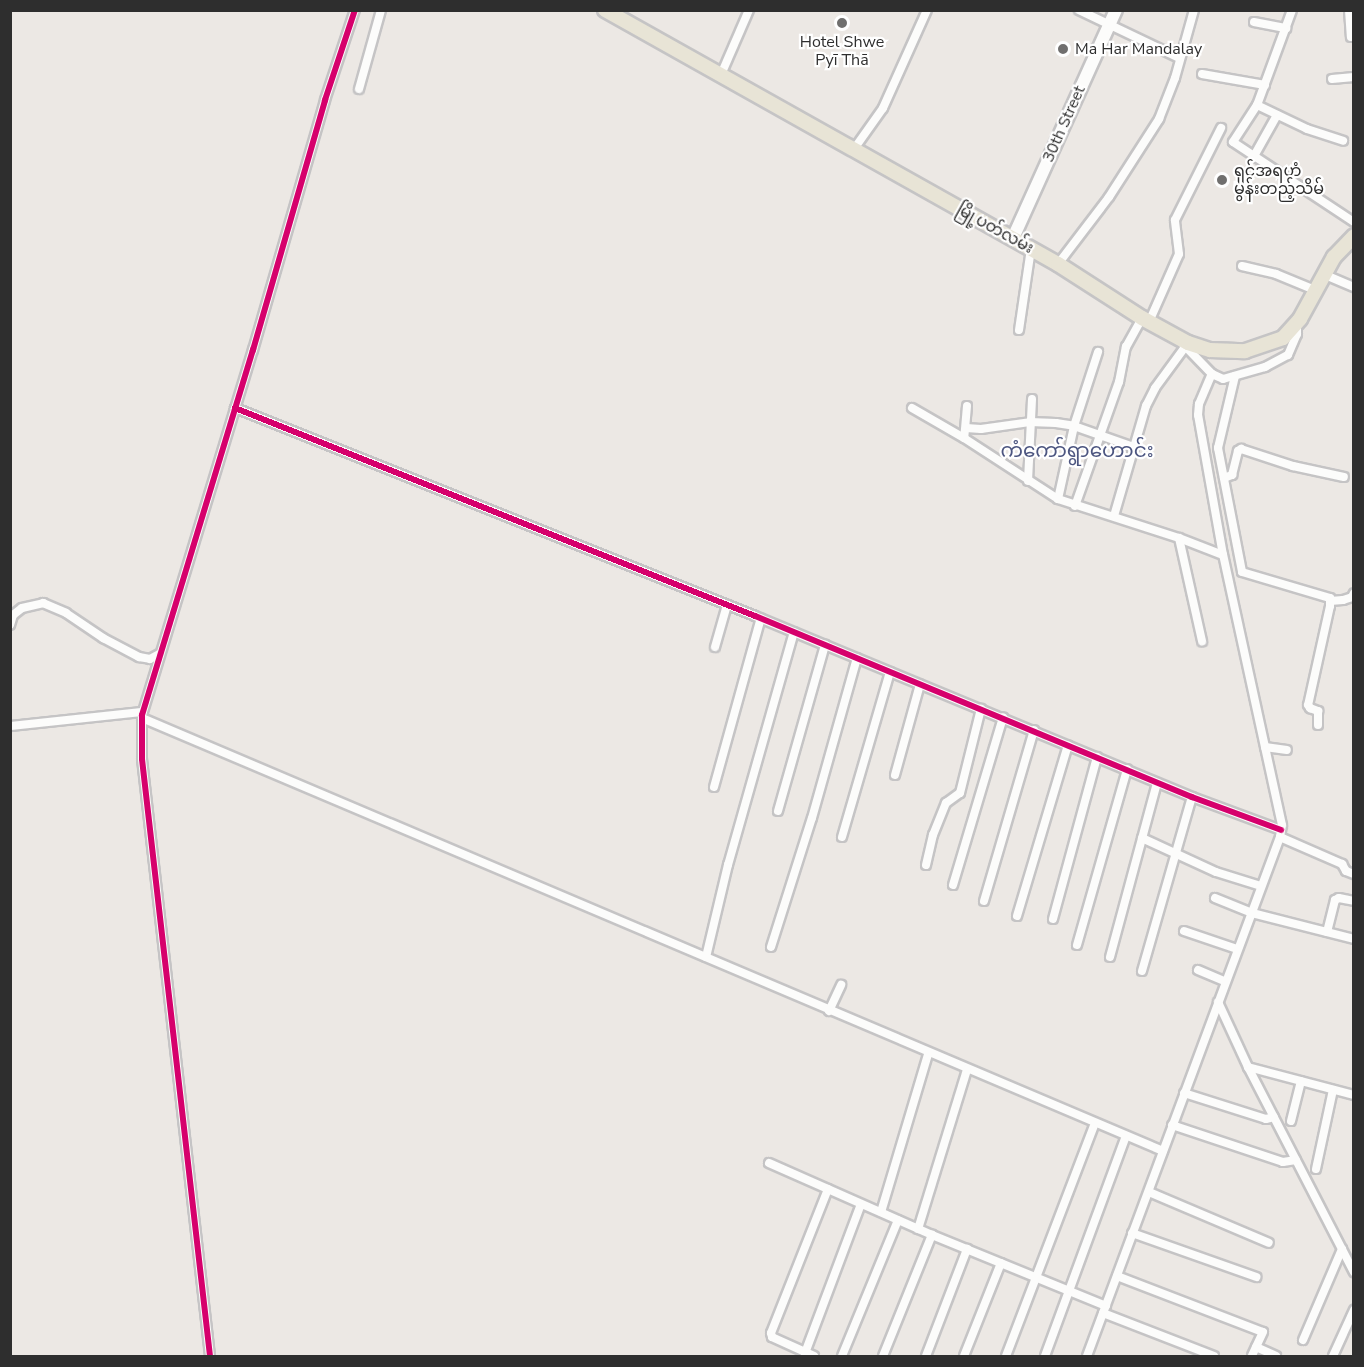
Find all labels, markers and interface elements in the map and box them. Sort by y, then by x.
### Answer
marker: Hotel Shwe Pyī Thā [835,16,849,30]
place label: Hotel Shwe Pyī Thā [800,32,884,70]
place label: Ma Har Mandalay [1075,39,1202,59]
marker: Ma Har Mandalay [1056,42,1070,56]
street label: 30th Street [1039,83,1089,165]
place label: ရှင်အရဟံ မွန်းတည့်သိမ် [1234,161,1324,199]
marker: ရှင်အရဟံ မွန်းတည့်သိမ် [1215,173,1229,187]
street label: မြို့ပတ်လမ်း [953,200,1037,258]
district label: ကံကော်ရွာဟောင်း [1000,438,1154,462]

